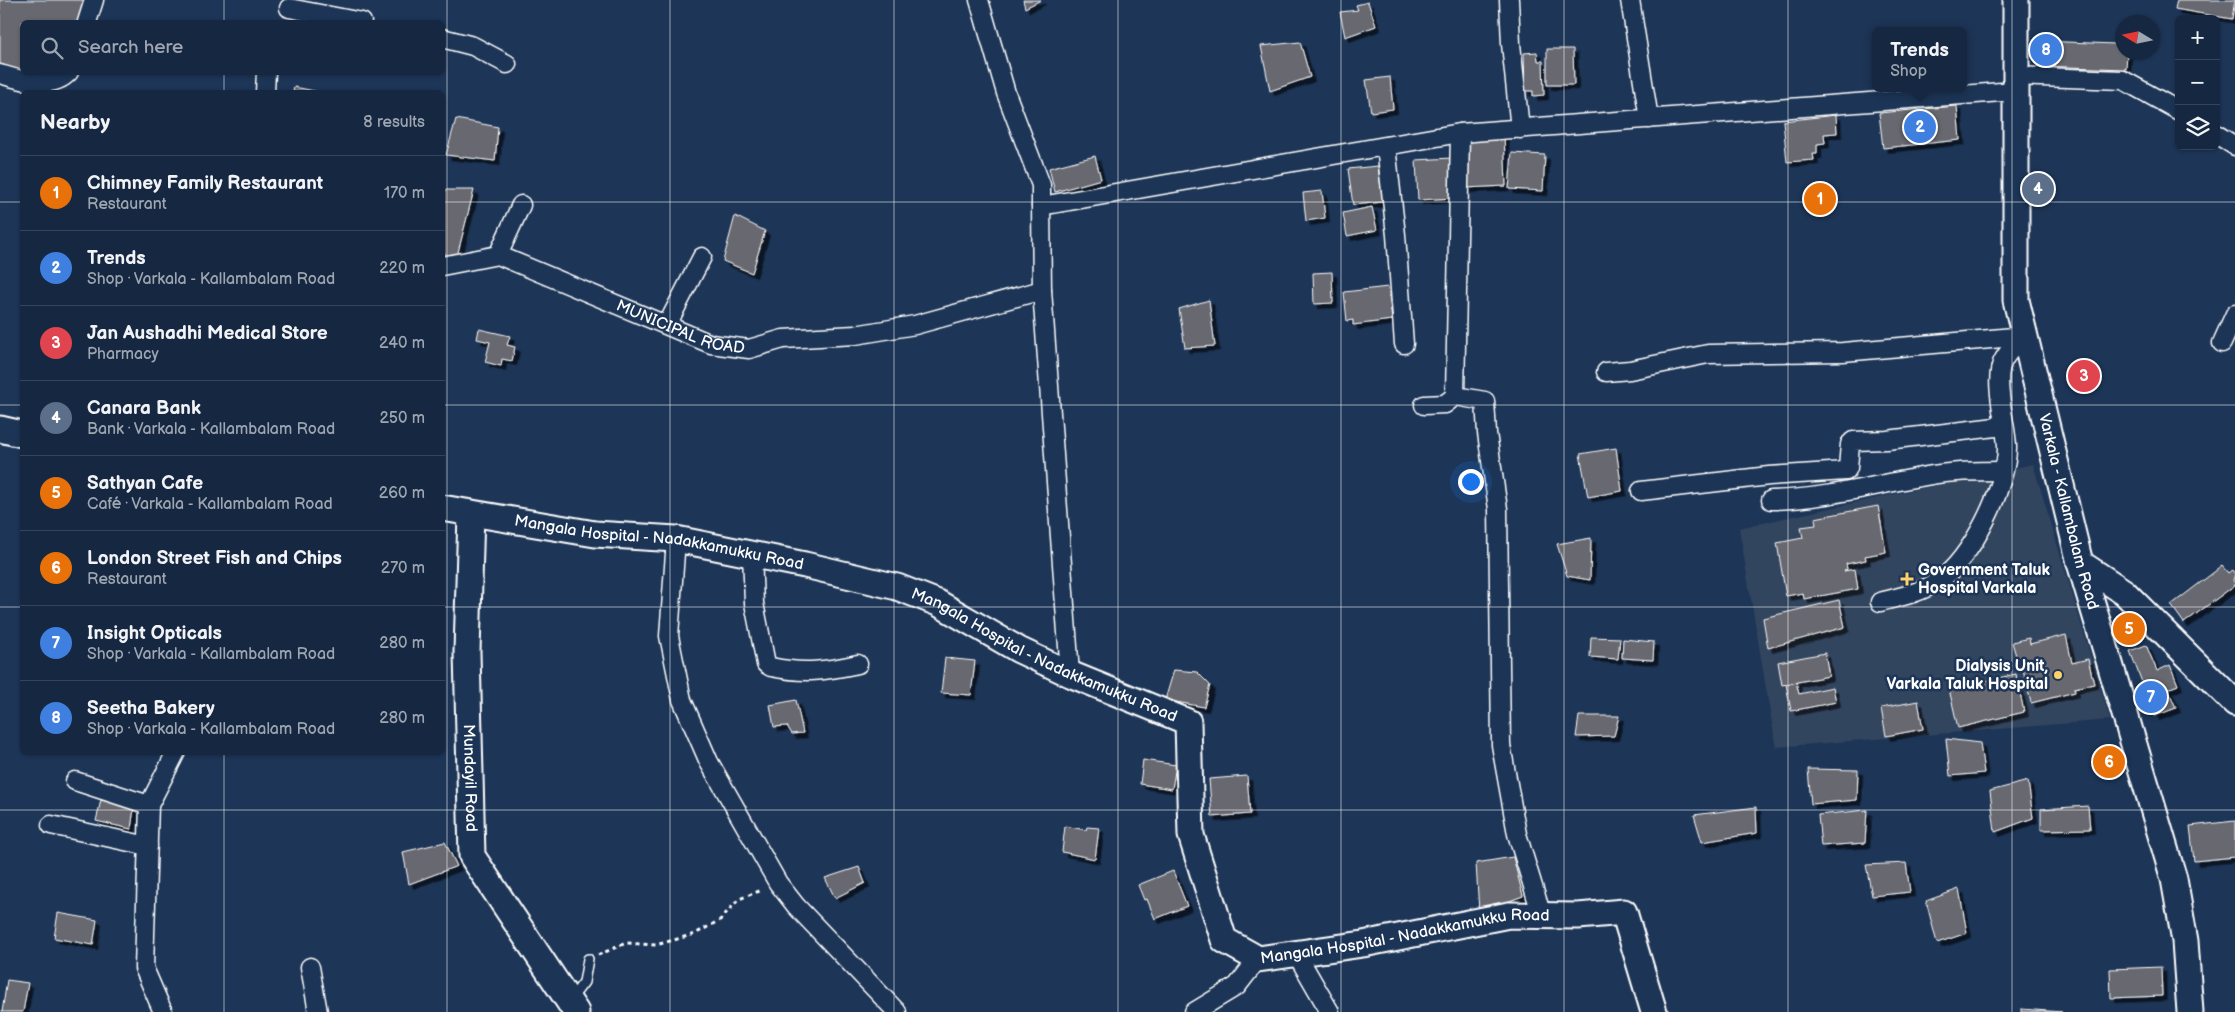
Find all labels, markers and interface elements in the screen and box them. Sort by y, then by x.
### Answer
north arrow [2115,15,2160,60]
map controls [2175,15,2220,150]
button: + [2175,15,2220,60]
search box [20,20,445,75]
popup [1872,27,1967,92]
pin: 8 [2030,31,2062,69]
icon: search [38,34,66,62]
text: Search here [78,36,183,59]
text: Trends [1890,39,1949,62]
button: − [2175,60,2220,105]
text: Shop [1890,62,1927,81]
button: layers [2175,105,2220,150]
pin: 2 [1904,108,1936,146]
text: Nearby [40,110,110,135]
text: 8 results [363,113,425,132]
pin: 4 [2022,170,2054,208]
text: Chimney Family Restaurant [87,172,323,195]
pin: 1 [1804,180,1836,218]
text: 1 [53,184,59,203]
text: 170 m [384,184,425,203]
text: Restaurant [87,195,167,214]
text: Trends [87,247,146,270]
text: 2 [51,259,61,278]
text: 220 m [379,259,425,278]
text: Shop · Varkala - Kallambalam Road [87,270,335,289]
street label: MUNICIPAL ROAD [613,296,746,358]
text: Jan Aushadhi Medical Store [87,322,328,345]
text: 3 [51,334,61,353]
text: 240 m [379,334,425,353]
text: Pharmacy [87,345,159,364]
pin: 3 [2068,357,2100,395]
text: Canara Bank [87,397,201,420]
text: 4 [51,409,61,428]
text: 250 m [379,409,425,428]
street label: Varkala - Kallambalam Road [2034,412,2103,612]
text: Bank · Varkala - Kallambalam Road [87,420,335,439]
your location [1458,469,1484,495]
text: Sathyan Cafe [87,472,203,495]
text: 5 [51,484,61,503]
text: 260 m [379,484,425,503]
text: Café · Varkala - Kallambalam Road [87,495,333,514]
street label: Mangala Hospital - Nadakkamukku Road [513,511,805,574]
text: London Street Fish and Chips [87,547,342,570]
text: 6 [51,559,61,578]
text: 270 m [381,559,425,578]
place label: Government Taluk Hospital Varkala [1918,561,2050,598]
text: Restaurant [87,570,167,589]
marker: Government Taluk Hospital Varkala [1900,572,1914,586]
street label: Mangala Hospital - Nadakkamukku Road [909,584,1180,726]
pin: 5 [2113,610,2145,648]
text: Insight Opticals [87,622,222,645]
text: 7 [52,634,60,653]
text: 280 m [379,634,425,653]
text: Shop · Varkala - Kallambalam Road [87,645,335,664]
place label: Dialysis Unit, Varkala Taluk Hospital [1887,657,2048,694]
marker: Dialysis Unit, Varkala Taluk Hospital [2052,669,2064,681]
pin: 7 [2135,678,2167,716]
text: Seetha Bakery [87,697,215,720]
text: 8 [51,709,61,728]
text: 280 m [379,709,425,728]
text: Shop · Varkala - Kallambalam Road [87,720,335,739]
street label: Mundayil Road [459,724,481,832]
pin: 6 [2093,743,2125,781]
street label: Mangala Hospital - Nadakkamukku Road [1259,905,1550,968]

